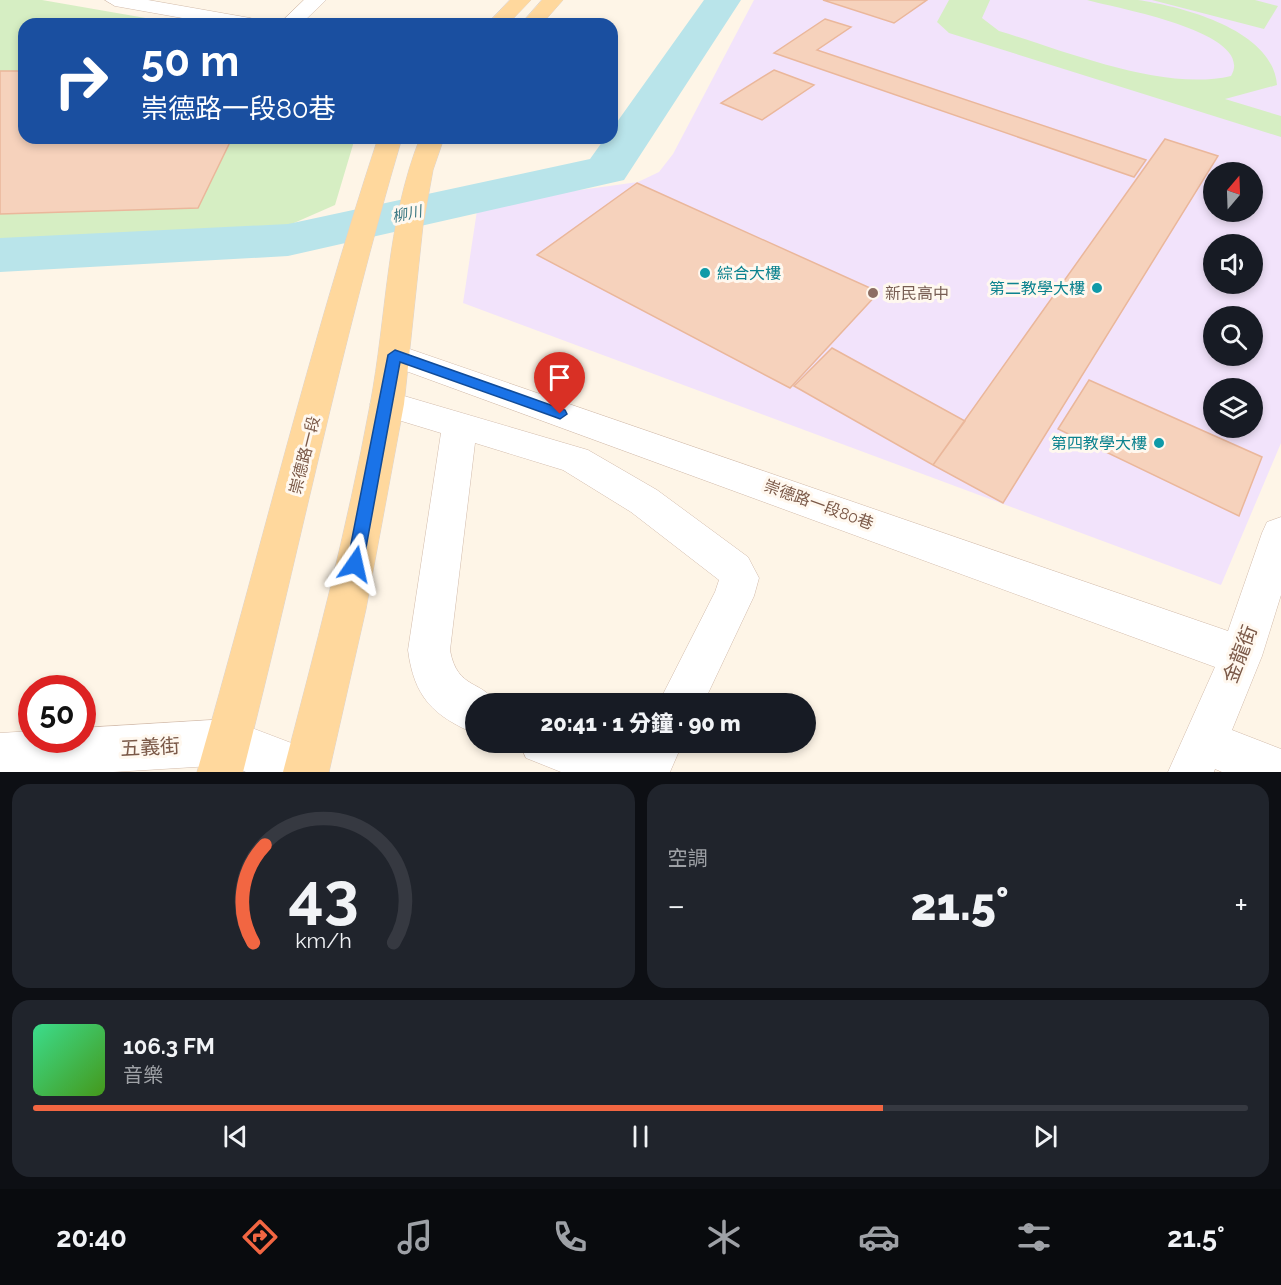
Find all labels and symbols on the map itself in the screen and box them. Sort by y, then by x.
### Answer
north arrow [1203,162,1263,222]
water label: 柳川 [390,202,425,226]
place label: 綜合大樓 [717,264,781,283]
marker: 綜合大樓 [698,266,712,280]
place label: 第二教學大樓 [989,279,1085,298]
marker: 第二教學大樓 [1090,281,1104,295]
place label: 新民高中 [885,284,949,303]
marker: 新民高中 [866,286,880,300]
pin [534,352,585,414]
street label: 崇德路一段 [286,414,323,496]
place label: 第四教學大樓 [1051,434,1147,453]
marker: 第四教學大樓 [1152,436,1166,450]
street label: 崇德路一段80巷 [761,476,876,533]
position arrow [323,532,387,596]
street label: 金龍街 [1218,622,1262,686]
speed limit sign: 50 [18,675,96,753]
street label: 五義街 [119,733,181,761]

